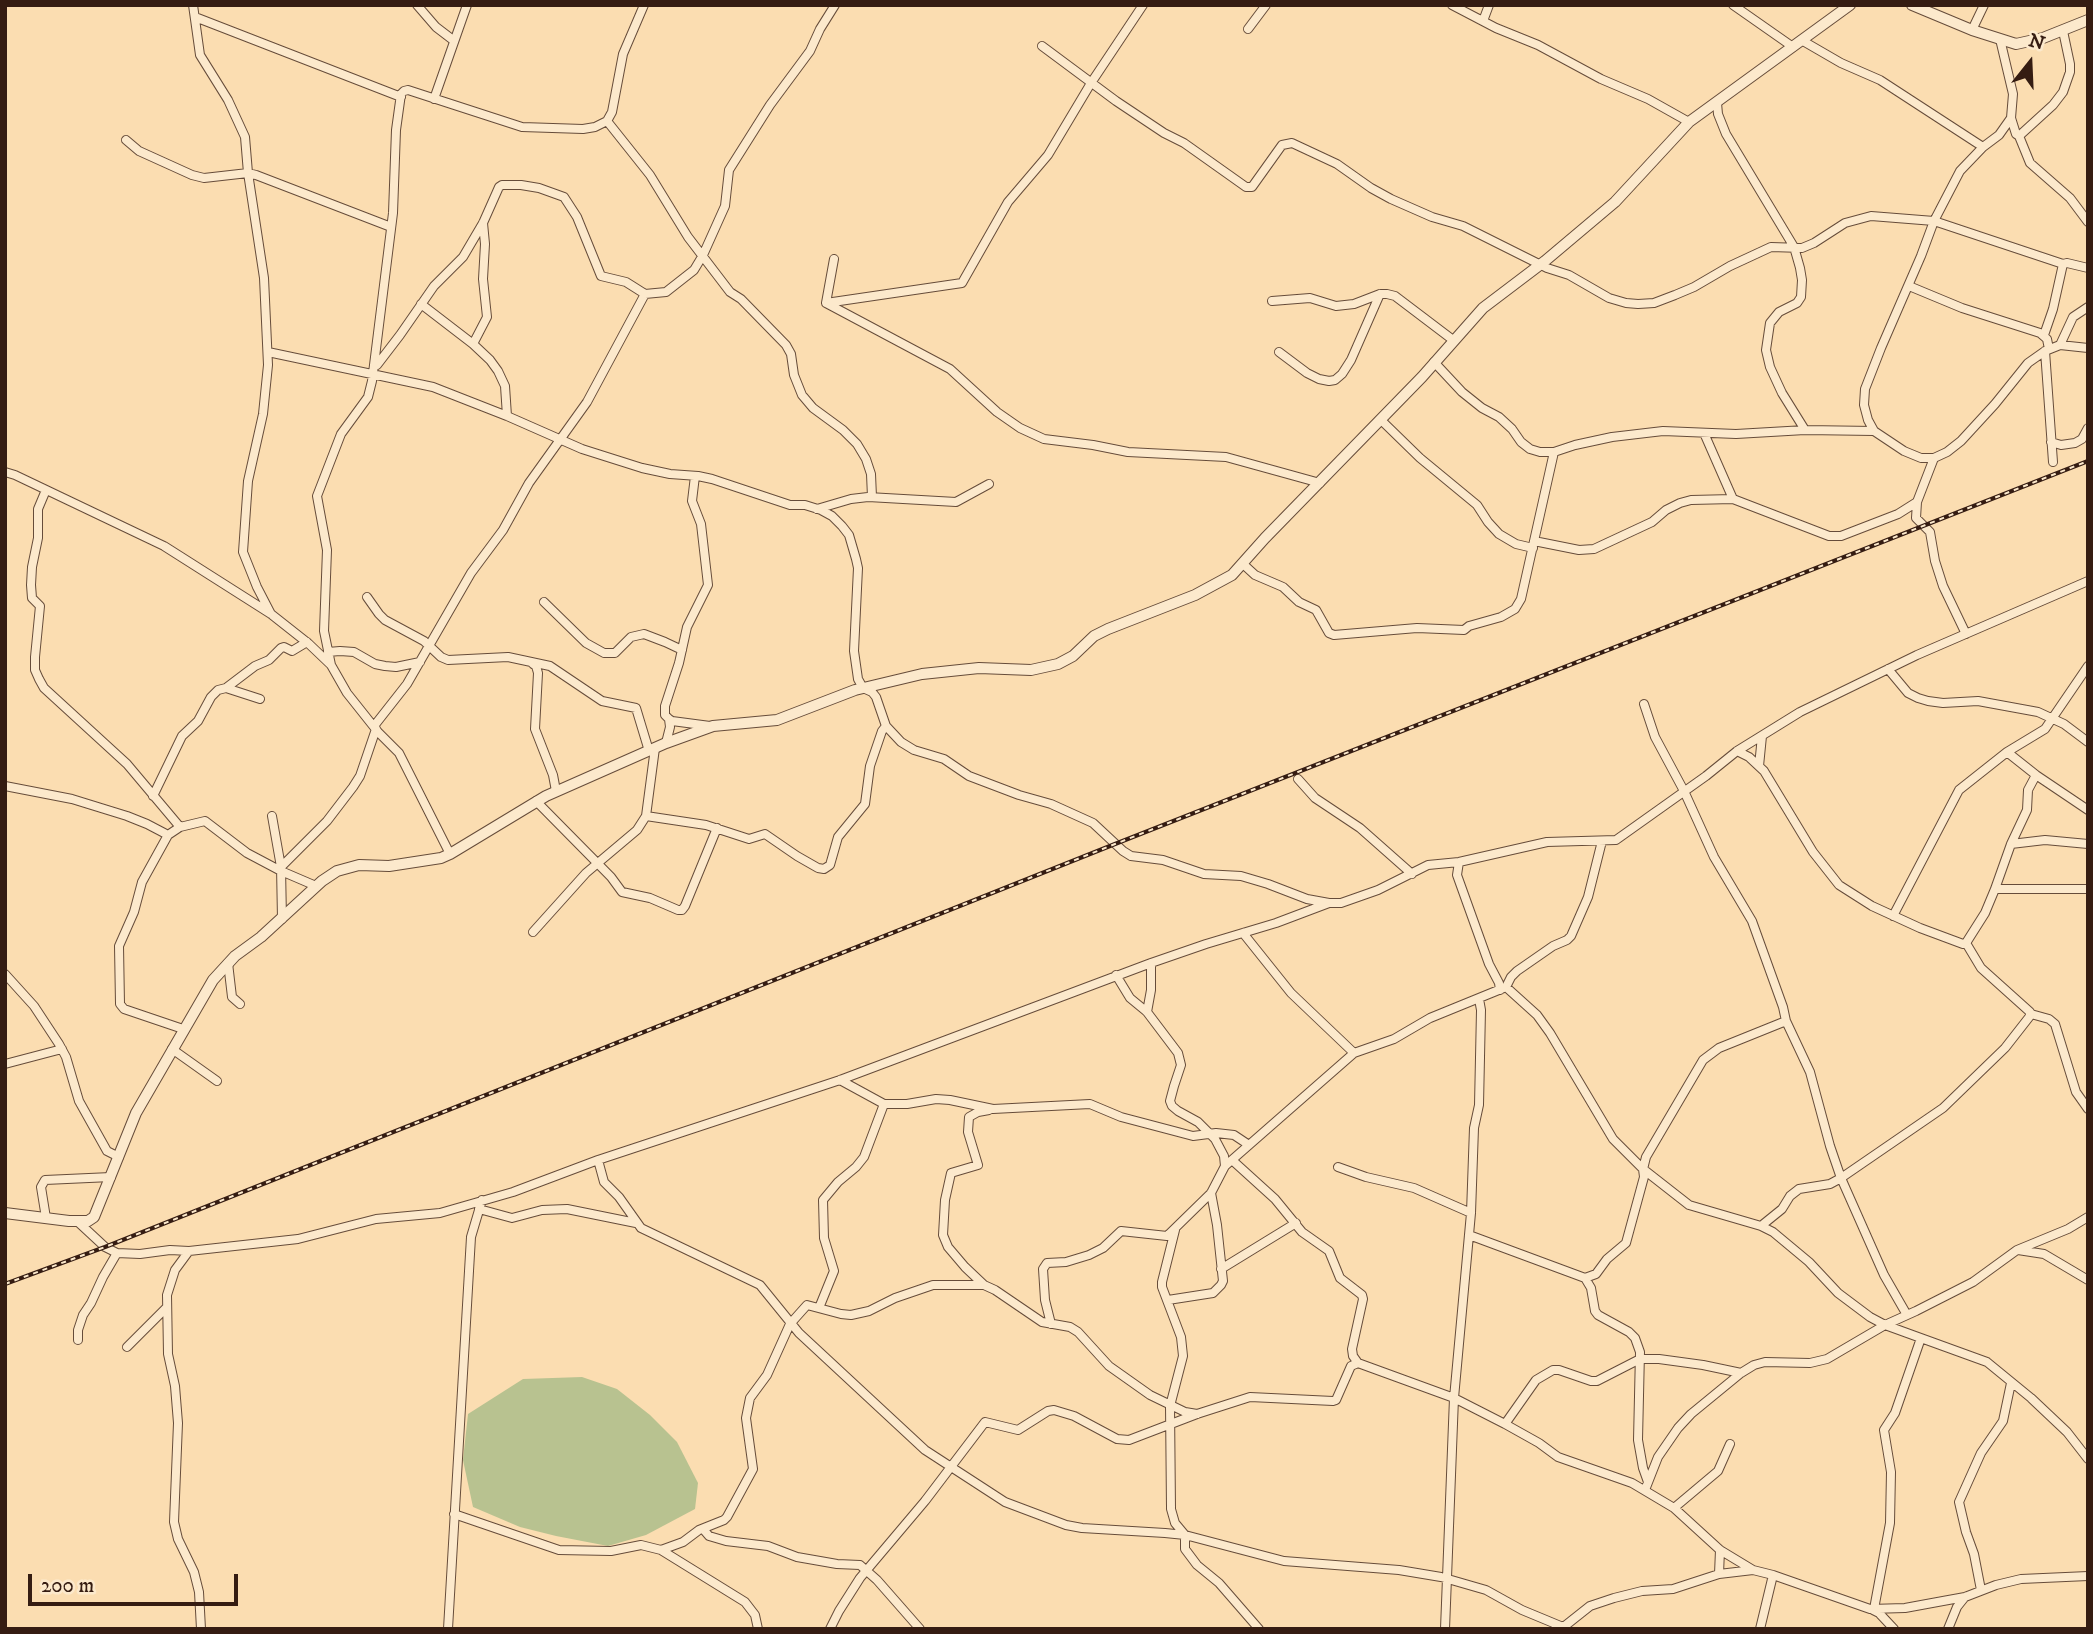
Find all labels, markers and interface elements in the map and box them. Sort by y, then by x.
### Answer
north arrow [1995,28,2065,98]
text: N [2026,29,2048,56]
scale bar [32,1560,242,1604]
text: 200 m [41,1573,94,1599]

